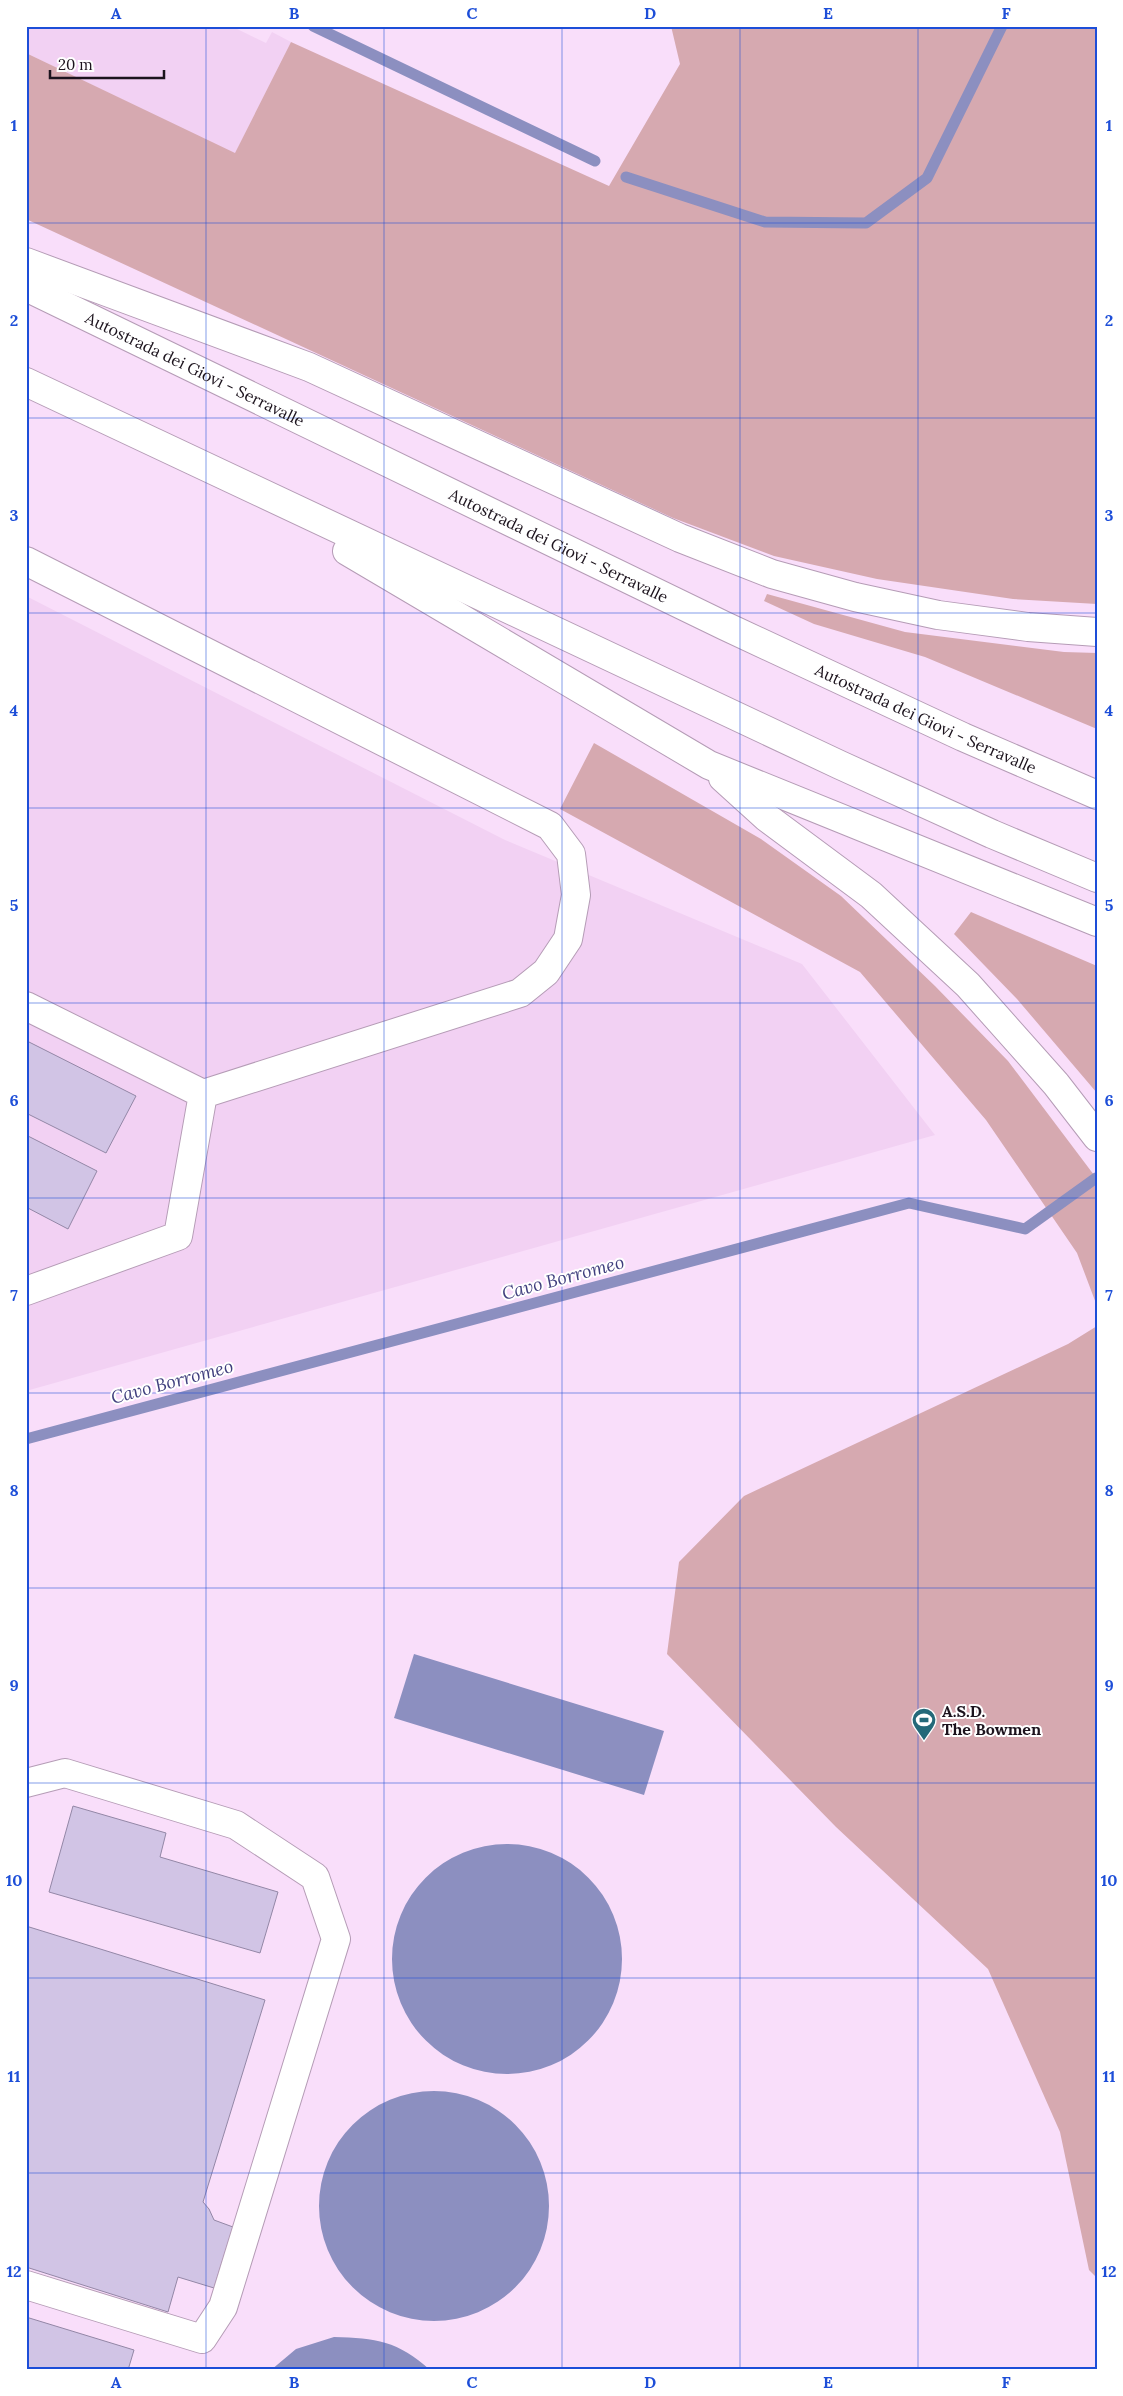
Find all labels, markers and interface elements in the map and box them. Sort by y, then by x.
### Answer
text: A [111,3,122,23]
text: B [289,3,300,23]
text: C [466,3,478,23]
text: D [644,3,656,23]
text: E [823,3,833,23]
text: F [1001,3,1011,23]
scale bar [50,48,164,80]
text: 20 m [58,55,93,74]
text: 1 [11,115,17,135]
text: 1 [1106,115,1112,135]
street label: Autostrada dei Giovi - Serravalle [81,307,308,431]
text: 2 [10,310,18,330]
text: 2 [1105,310,1113,330]
street label: Autostrada dei Giovi - Serravalle [445,483,672,607]
text: 3 [10,505,19,525]
text: 3 [1105,505,1114,525]
street label: Autostrada dei Giovi - Serravalle [811,659,1040,778]
text: 4 [10,700,19,720]
text: 4 [1105,700,1114,720]
text: 5 [10,895,19,915]
text: 5 [1105,895,1114,915]
text: 6 [9,1090,19,1110]
text: 6 [1104,1090,1114,1110]
water label: Cavo Borromeo [499,1250,627,1305]
text: 7 [10,1285,18,1305]
text: 7 [1105,1285,1113,1305]
water label: Cavo Borromeo [108,1354,236,1409]
text: 8 [9,1480,19,1500]
text: 8 [1104,1480,1114,1500]
text: 9 [9,1675,19,1695]
text: 9 [1104,1675,1114,1695]
place label: A.S.D. The Bowmen [942,1701,1041,1739]
sports icon: A.S.D. The Bowmen [911,1707,937,1741]
text: 10 [6,1870,22,1890]
text: 10 [1101,1870,1117,1890]
text: 11 [8,2066,21,2086]
text: 11 [1103,2066,1116,2086]
text: 12 [6,2261,22,2281]
text: 12 [1101,2261,1117,2281]
text: A [111,2372,122,2392]
text: B [289,2372,300,2392]
text: C [466,2372,478,2392]
text: D [644,2372,656,2392]
text: E [823,2372,833,2392]
text: F [1001,2372,1011,2392]

